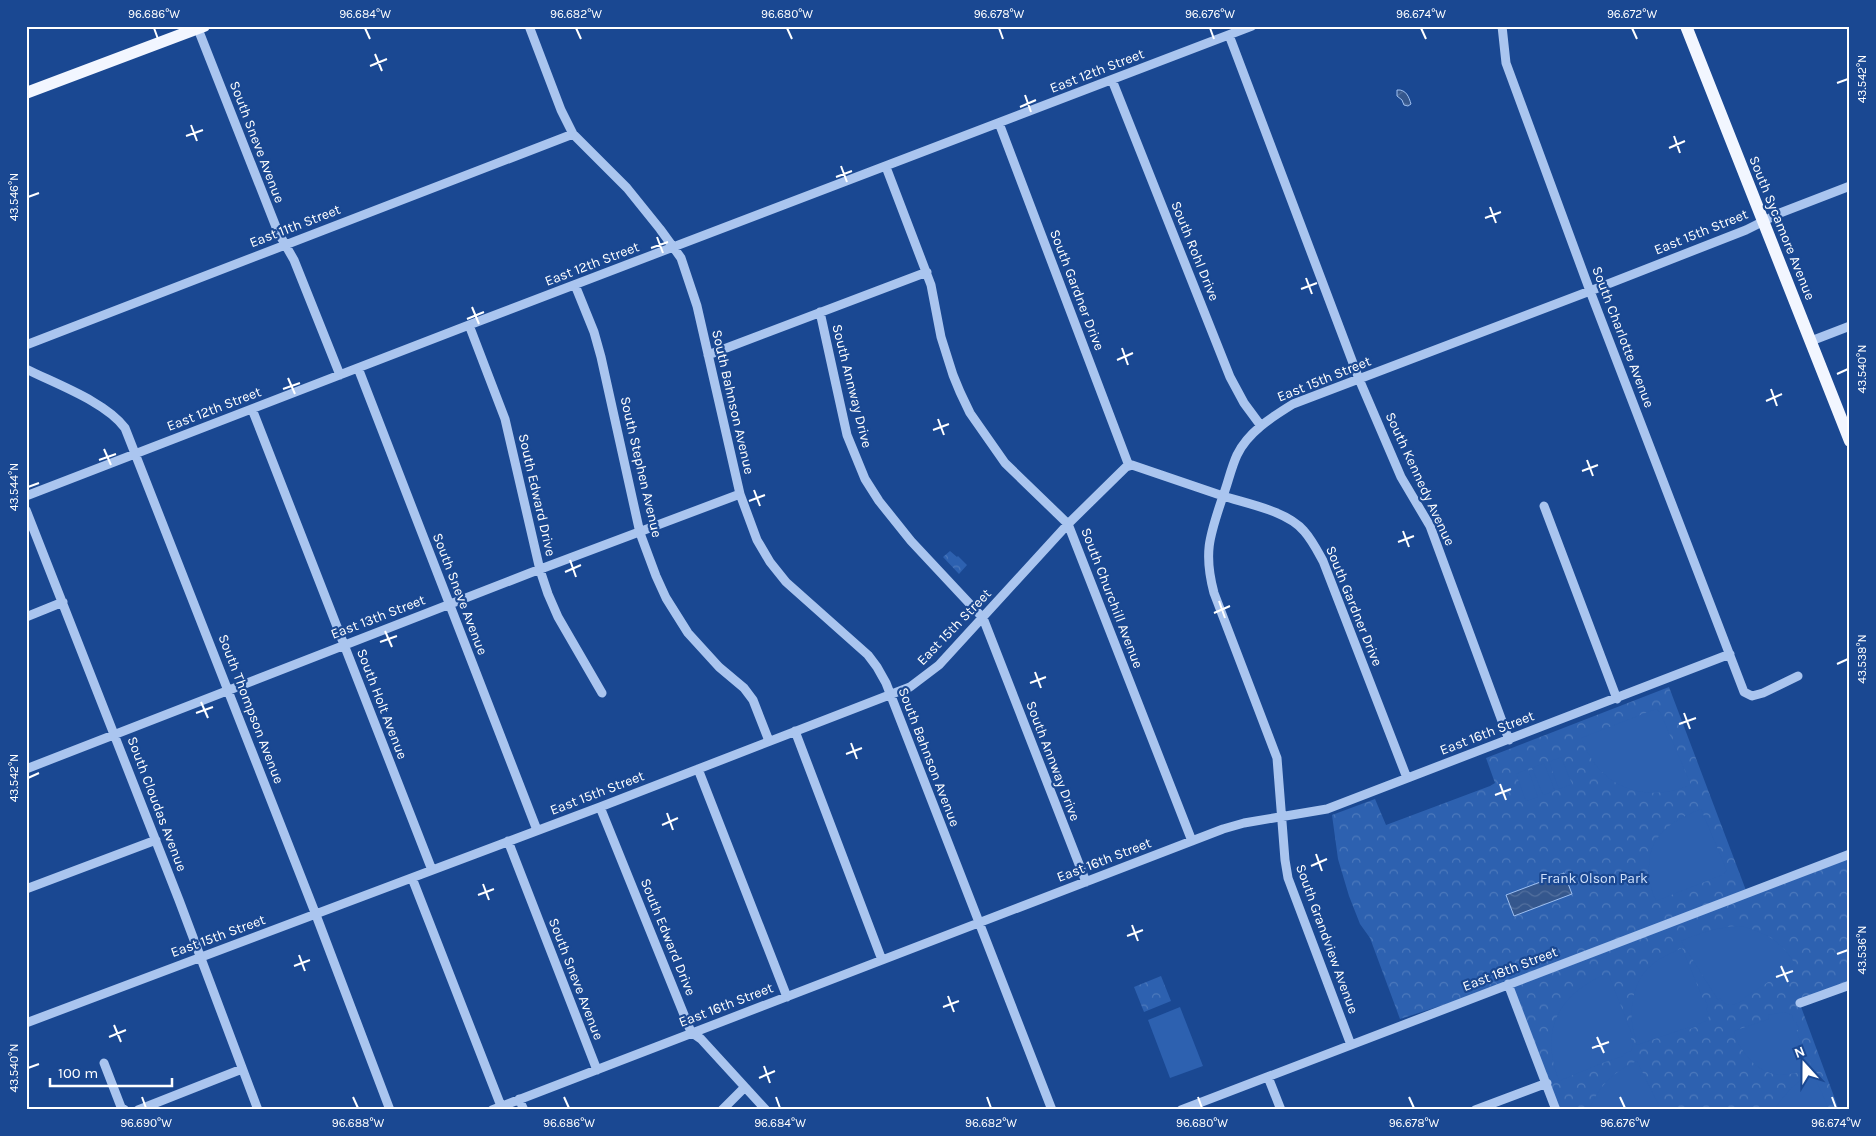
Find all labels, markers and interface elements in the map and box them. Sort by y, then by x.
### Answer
text: 96.686°W [128,7,180,21]
text: 96.684°W [339,7,391,21]
text: 96.682°W [550,7,602,21]
text: 96.680°W [761,7,813,21]
text: 96.678°W [974,7,1025,21]
text: 96.676°W [1185,7,1235,21]
text: 96.674°W [1396,7,1446,21]
text: 96.672°W [1607,7,1657,21]
street label: East 12th Street [1047,45,1147,97]
text: 43.542°N [1855,55,1869,103]
street label: South Sneve Avenue [226,79,288,205]
street label: South Sycamore Avenue [1745,153,1819,303]
text: 43.546°N [7,173,21,221]
street label: South Rohl Drive [1167,199,1223,303]
street label: East 11th Street [247,201,343,251]
street label: East 15th Street [1652,205,1750,259]
street label: South Gardner Drive [1046,227,1108,353]
street label: East 12th Street [542,238,642,290]
street label: South Charlotte Avenue [1588,264,1658,410]
street label: South Annway Drive [828,322,876,450]
street label: South Bahnson Avenue [708,328,758,476]
text: 43.540°N [1855,345,1869,393]
street label: East 15th Street [1275,352,1373,406]
street label: East 12th Street [164,383,264,435]
street label: South Stephen Avenue [616,395,666,539]
street label: South Kennedy Avenue [1382,409,1458,549]
street label: South Edward Drive [515,432,559,558]
text: 43.544°N [7,463,21,511]
street label: South Churchill Avenue [1077,525,1147,671]
street label: South Sneve Avenue [429,531,491,657]
street label: South Gardner Drive [1322,543,1386,669]
street label: East 15th Street [913,585,995,669]
street label: East 13th Street [328,591,428,643]
street label: South Thompson Avenue [215,632,287,786]
text: 43.538°N [1855,634,1869,684]
street label: South Holt Avenue [353,646,411,762]
street label: South Bahnson Avenue [895,685,963,829]
street label: South Annway Drive [1022,699,1084,823]
street label: East 16th Street [1437,707,1537,759]
street label: South Cloudas Avenue [123,734,191,874]
text: 43.542°N [7,754,21,802]
street label: East 15th Street [547,767,647,819]
street label: East 16th Street [1054,834,1154,886]
street label: South Grandview Avenue [1292,862,1362,1016]
park label: Frank Olson Park [1540,870,1648,887]
street label: South Edward Drive [637,876,699,998]
street label: East 15th Street [168,911,268,961]
street label: South Sneve Avenue [545,916,607,1042]
text: 43.536°N [1855,926,1869,974]
street label: East 18th Street [1460,943,1560,995]
street label: East 16th Street [676,979,776,1031]
north arrow [1778,1038,1828,1088]
text: N [1792,1043,1807,1062]
text: 43.540°N [7,1044,21,1092]
scale bar [50,1056,172,1088]
text: 100 m [58,1064,98,1082]
text: 96.690°W [120,1116,172,1130]
text: 96.688°W [332,1116,384,1130]
text: 96.686°W [543,1116,595,1130]
text: 96.684°W [754,1116,806,1130]
text: 96.682°W [965,1116,1017,1130]
text: 96.680°W [1176,1116,1228,1130]
text: 96.678°W [1389,1116,1440,1130]
text: 96.676°W [1600,1116,1650,1130]
text: 96.674°W [1811,1116,1861,1130]

